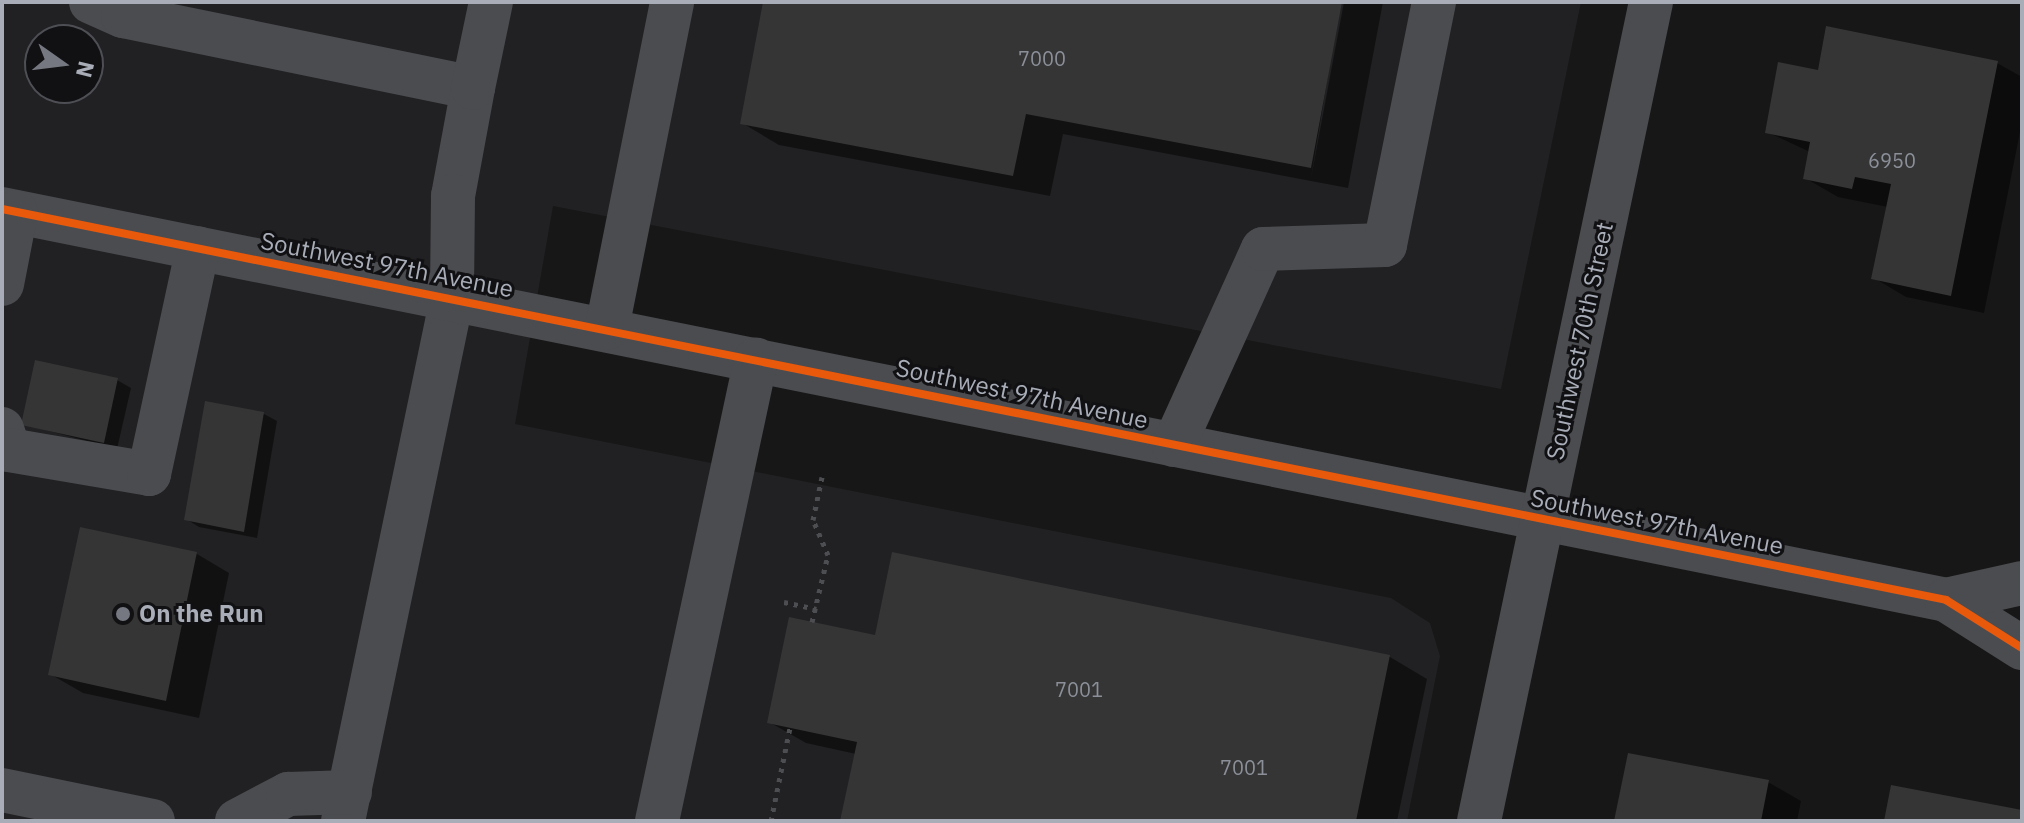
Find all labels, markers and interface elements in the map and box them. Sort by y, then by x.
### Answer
north arrow [24,24,104,104]
house number: 7000 [1018,46,1066,70]
text: N [70,58,102,81]
house number: 6950 [1868,148,1916,172]
street label: Southwest 70th Street [1541,219,1619,463]
street label: Southwest 97th Avenue [258,226,516,304]
street label: Southwest 97th Avenue [893,353,1151,435]
street label: Southwest 97th Avenue [1528,483,1786,561]
place label: On the Run [139,600,264,628]
marker: On the Run [114,605,132,623]
house number: 7001 [1055,677,1103,701]
house number: 7001 [1220,755,1268,779]

